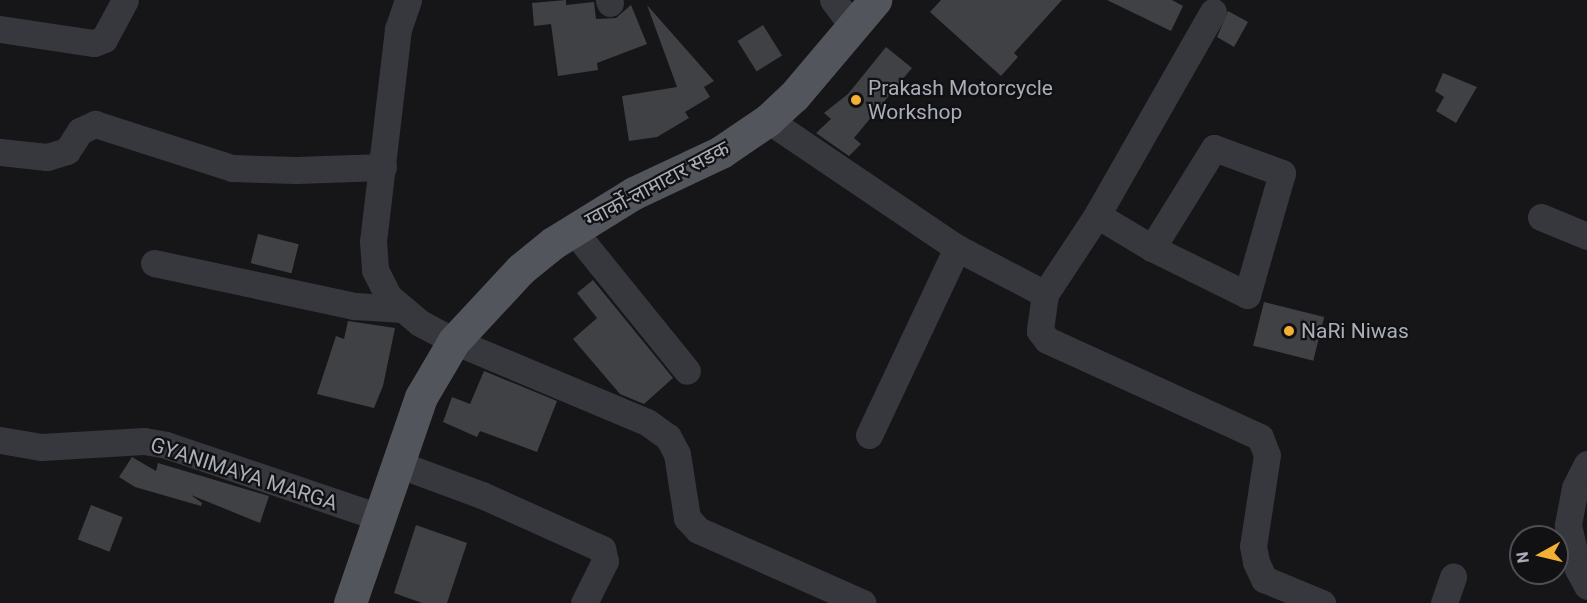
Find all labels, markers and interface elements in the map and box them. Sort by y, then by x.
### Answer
place label: Prakash Motorcycle Workshop [868,75,1053,125]
marker: Prakash Motorcycle Workshop [849,93,863,107]
street label: ग्वार्को-लामाटार सडक [581,135,733,233]
place label: NaRi Niwas [1301,318,1409,344]
marker: NaRi Niwas [1282,324,1296,338]
street label: GYANIMAYA MARGA [147,432,341,516]
north arrow [1509,525,1569,585]
text: N [1512,550,1533,564]

